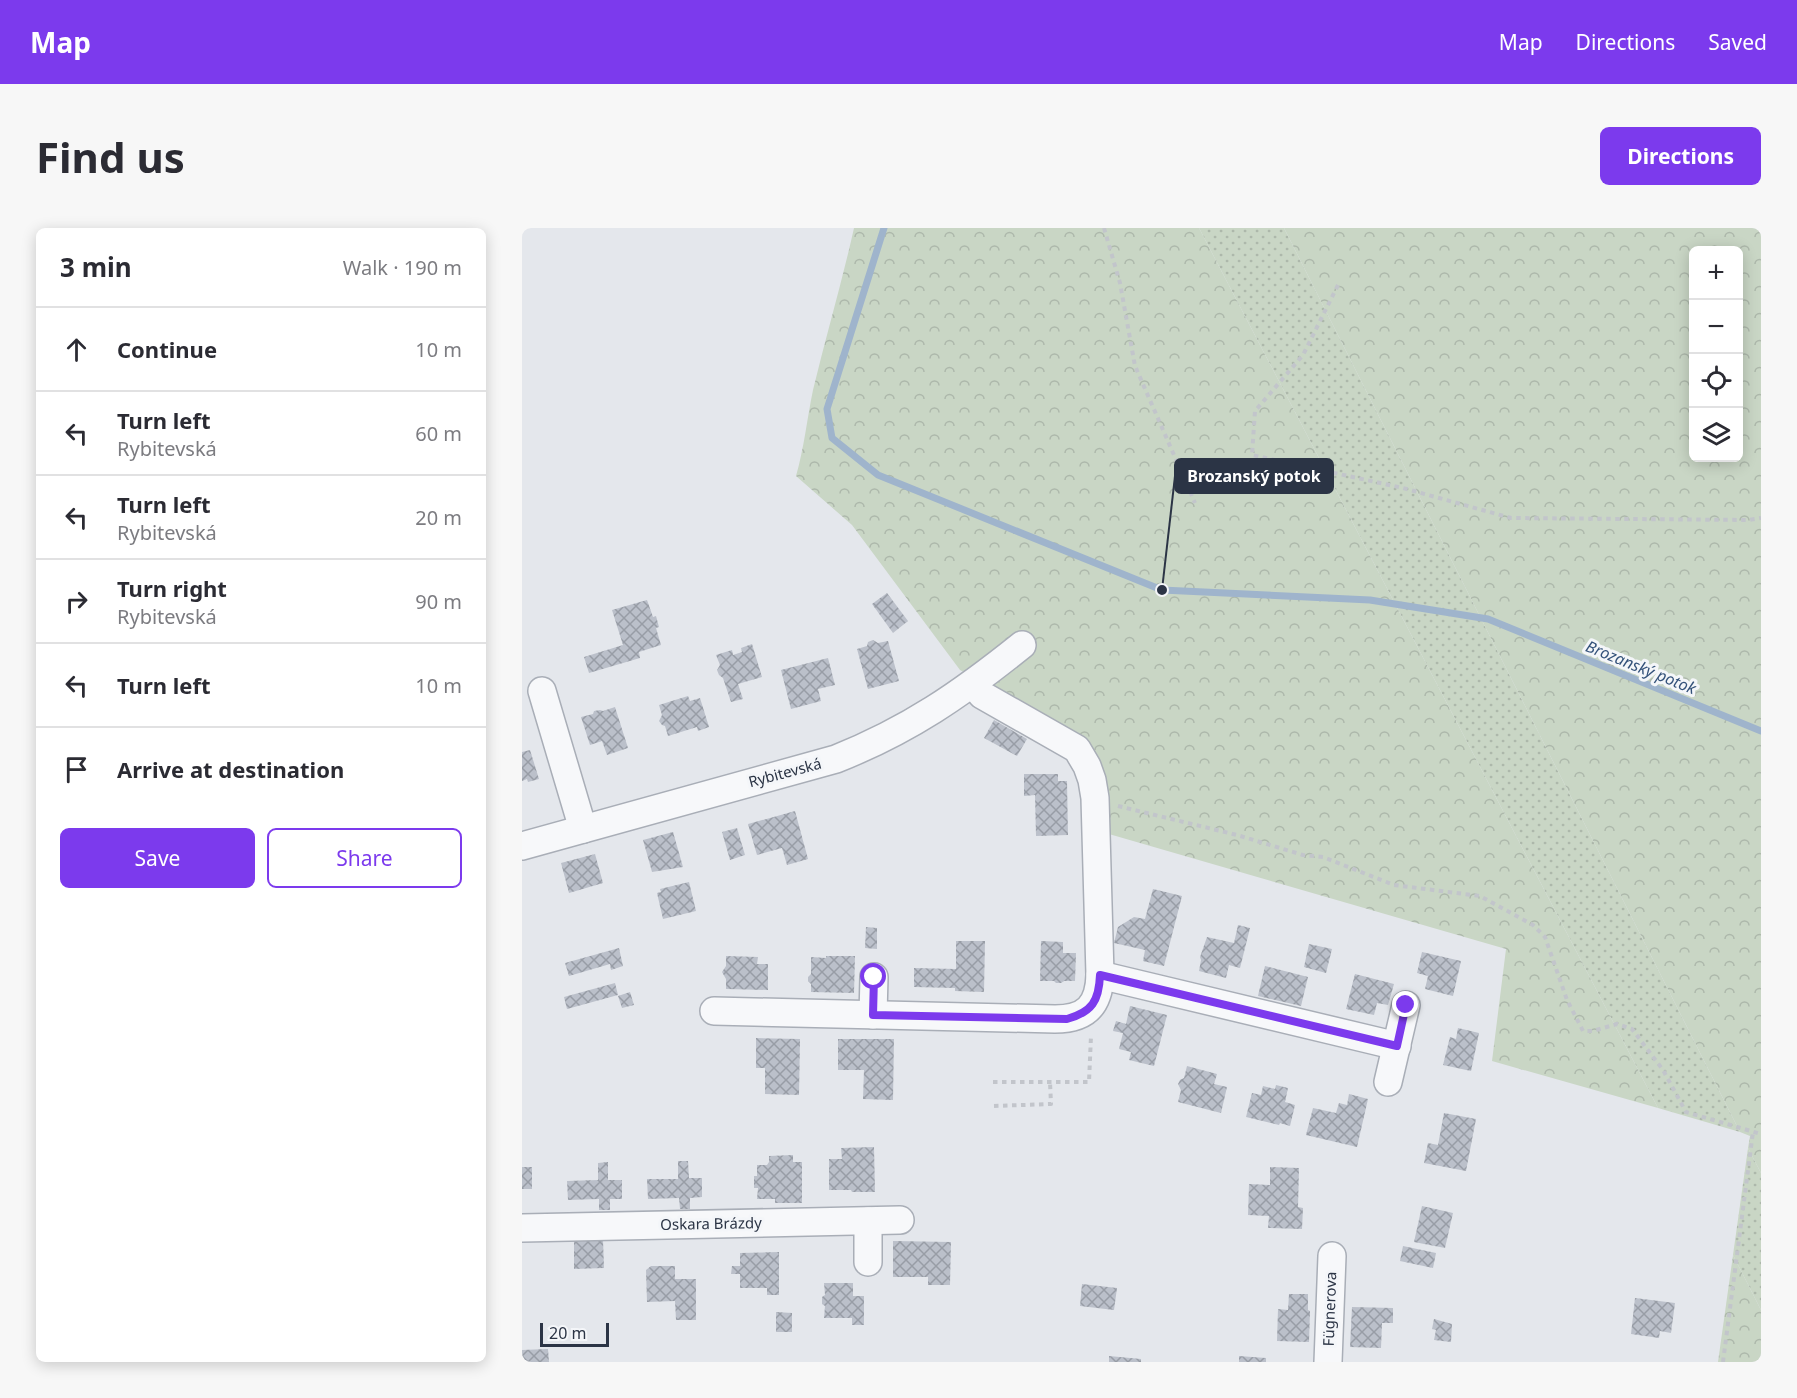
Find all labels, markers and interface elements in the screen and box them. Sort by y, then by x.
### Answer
text: Map [30,23,91,61]
text: Map [1499,28,1543,56]
text: Directions [1576,28,1675,56]
text: Saved [1708,28,1767,56]
button: Directions [1600,127,1761,185]
text: Find us [36,128,185,185]
map controls [1689,246,1743,462]
button: + [1689,246,1743,300]
text: 3 min [60,249,132,285]
text: Walk · 190 m [343,254,462,281]
button: − [1689,300,1743,354]
icon: ahead [60,333,93,366]
text: Continue [117,334,217,364]
text: 10 m [415,336,462,363]
button: locate [1689,354,1743,408]
text: Turn left [117,405,211,435]
button: layers [1689,408,1743,462]
icon: left [60,417,93,450]
text: 60 m [415,420,462,447]
text: Rybitevská [117,435,217,462]
callout: Brozanský potok [1175,459,1333,493]
text: Brozanský potok [1187,465,1321,487]
text: Turn left [117,489,211,519]
icon: left [60,501,93,534]
text: 20 m [415,504,462,531]
text: Rybitevská [117,519,217,546]
text: Turn right [117,573,227,603]
icon: right [60,585,93,618]
text: 90 m [415,588,462,615]
text: Rybitevská [117,603,217,630]
water label: Brozanský potok [1583,635,1700,700]
icon: left [60,669,93,702]
text: Turn left [117,670,211,700]
text: 10 m [415,672,462,699]
icon: arrive [60,753,93,786]
street label: Rybitevská [746,753,823,791]
text: Arrive at destination [117,754,344,784]
button: Save [60,828,255,888]
button: Share [267,828,462,888]
route start [860,963,886,989]
route end [1392,991,1418,1017]
street label: Oskara Brázdy [660,1212,762,1234]
street label: Fügnerova [1318,1271,1340,1347]
scale bar [540,1320,609,1348]
text: 20 m [549,1322,586,1344]

